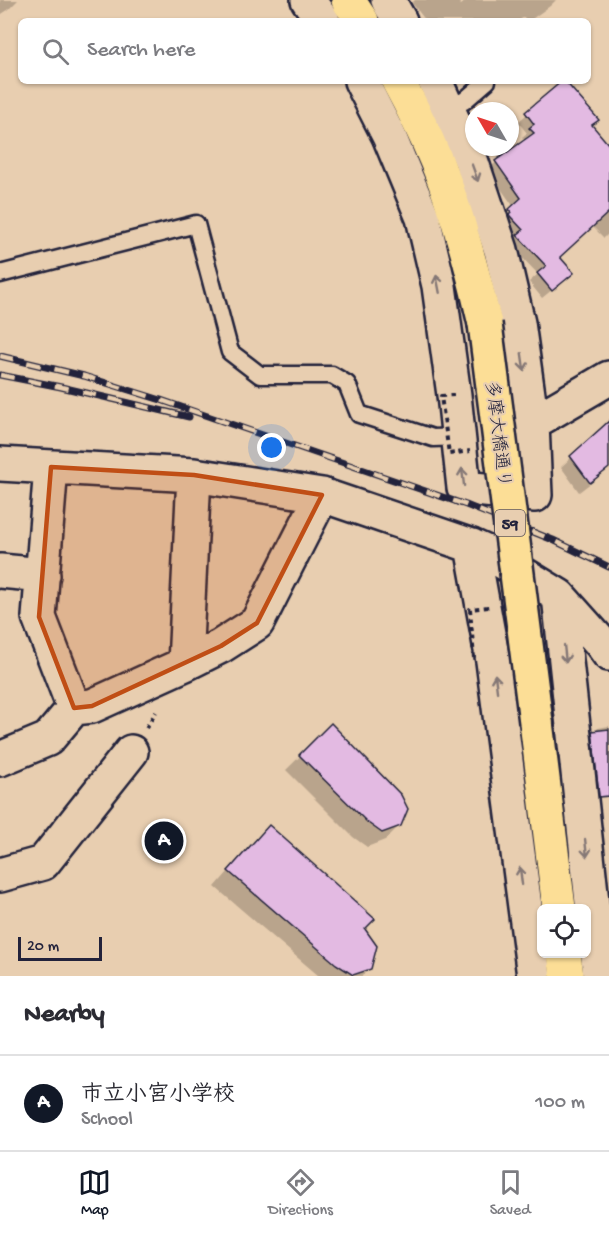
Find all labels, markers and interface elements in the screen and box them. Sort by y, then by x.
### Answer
search box [18,18,591,84]
icon: search [39,35,72,68]
text: Search here [87,38,195,64]
north arrow [465,102,519,156]
one-way arrow [471,163,482,182]
one-way arrow [432,274,443,294]
one-way arrow [518,351,529,371]
street label: 多摩大橋通り [480,379,515,489]
your location [257,433,286,462]
one-way arrow [457,467,468,487]
road number: 59 [495,510,525,536]
one-way arrow [560,643,571,663]
one-way arrow [490,673,501,693]
pin: A [144,818,184,864]
one-way arrow [581,837,592,857]
one-way arrow [515,867,526,887]
map controls [537,904,591,958]
button: locate [537,904,591,958]
scale bar [18,934,102,962]
text: 20 m [27,938,59,957]
text: Nearby [24,1000,105,1031]
text: 市立小宮小学校 [81,1083,235,1109]
text: A [38,1092,49,1115]
text: 100 m [535,1092,585,1115]
text: School [81,1109,133,1132]
tab: Map [78,1166,111,1221]
tab: Directions [268,1166,333,1221]
tab: Saved [490,1166,531,1221]

